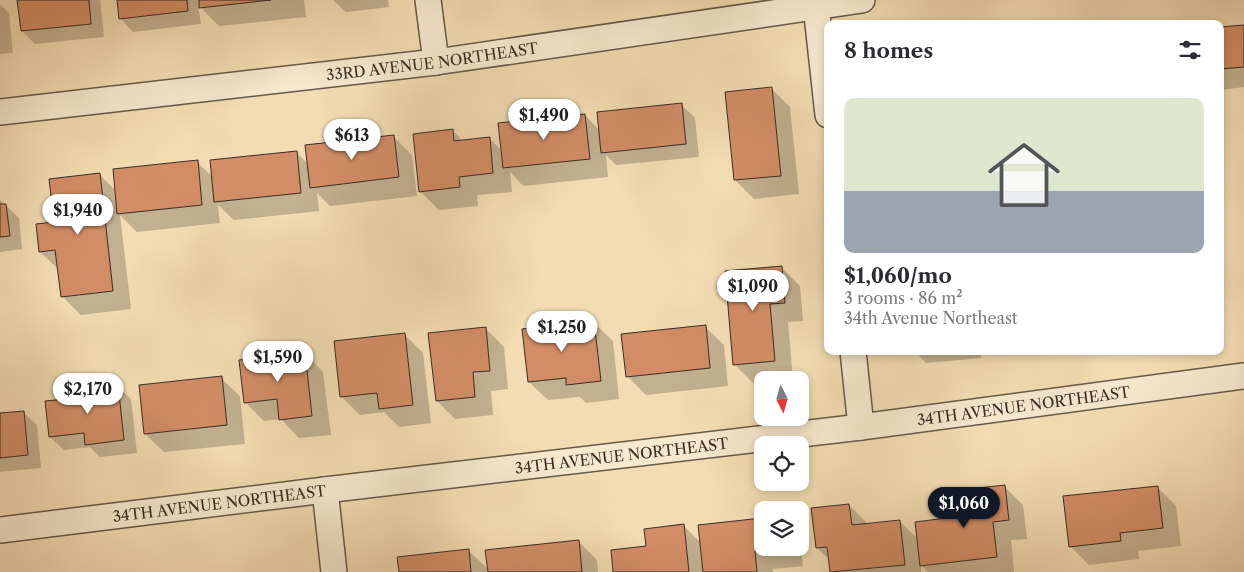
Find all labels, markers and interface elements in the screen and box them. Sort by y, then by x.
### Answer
icon: filters [1176,36,1204,64]
street label: 33RD AVENUE NORTHEAST [325,38,540,84]
text: 8 homes [844,38,933,63]
pin: $1,490 [503,98,585,141]
text: $1,490 [519,105,569,125]
pin: $613 [322,119,382,161]
text: $613 [335,125,369,145]
icon: home [979,130,1069,220]
pin: $1,940 [37,194,119,236]
text: $1,940 [53,200,103,220]
text: $1,060/mo [844,263,952,288]
pin: $1,090 [712,270,794,312]
text: $1,090 [728,276,778,296]
text: 3 rooms · 86 m² [844,288,963,308]
text: 34th Avenue Northeast [844,308,1017,328]
pin: $1,250 [521,310,603,353]
text: $1,250 [537,317,587,337]
pin: $1,590 [237,340,319,383]
text: $1,590 [253,347,303,367]
north arrow [754,371,809,426]
map controls [754,371,809,556]
pin: $2,170 [47,372,129,415]
text: $2,170 [64,379,112,399]
street label: 34TH AVENUE NORTHEAST [916,382,1132,429]
street label: 34TH AVENUE NORTHEAST [514,433,730,477]
button: locate [754,436,809,491]
street label: 34TH AVENUE NORTHEAST [112,480,328,526]
pin: $1,060 [923,486,1005,529]
text: $1,060 [939,493,989,513]
button: layers [754,501,809,556]

